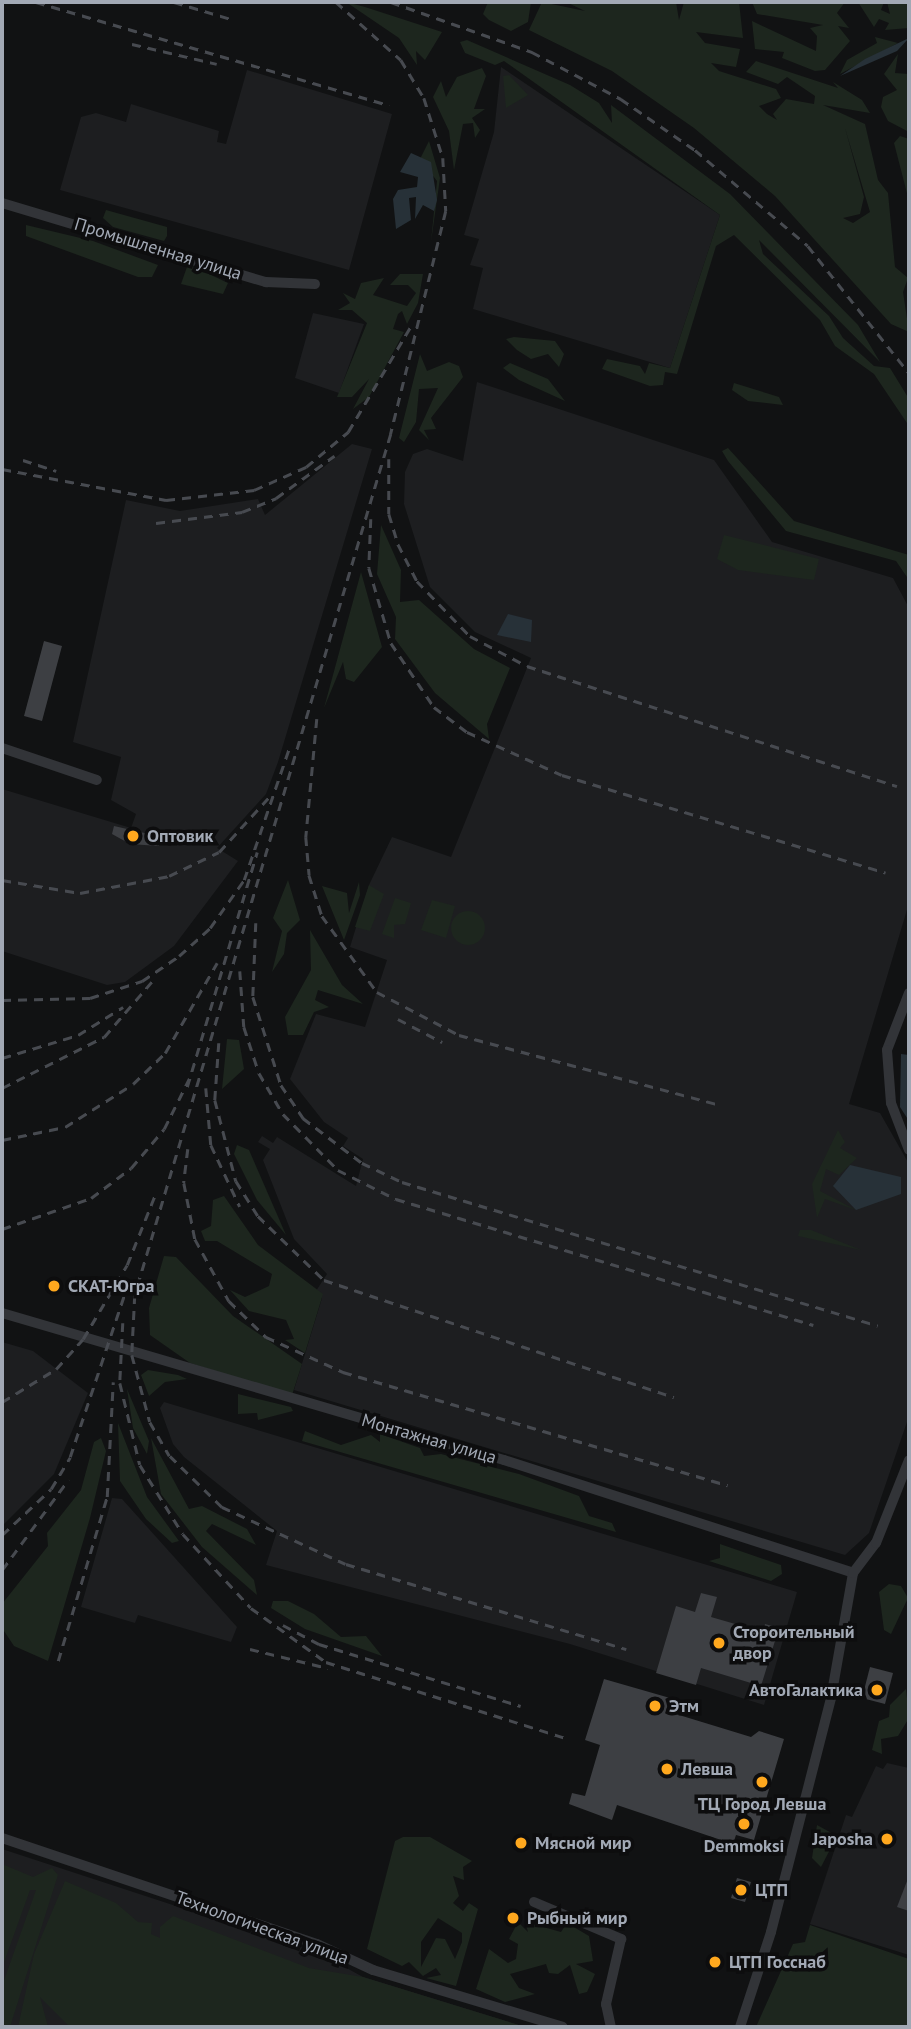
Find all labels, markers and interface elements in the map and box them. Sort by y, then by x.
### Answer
street label: Промышленная улица [72,213,244,285]
place label: Оптовик [147,825,213,847]
marker: Оптовик [125,828,141,844]
place label: СКАТ-Югра [68,1275,154,1297]
marker: СКАТ-Югра [46,1278,62,1294]
street label: Монтажная улица [359,1409,499,1469]
place label: Стороительный двор [733,1622,855,1664]
marker: Стороительный двор [711,1635,727,1651]
place label: АвтоГалактика [749,1679,863,1701]
marker: АвтоГалактика [869,1682,885,1698]
place label: Этм [669,1695,699,1717]
marker: Этм [647,1698,663,1714]
place label: Левша [681,1758,733,1780]
marker: Левша [659,1761,675,1777]
marker: ТЦ Город Левша [754,1774,770,1790]
place label: ТЦ Город Левша [698,1793,826,1815]
marker: Demmoksi [736,1816,752,1832]
place label: Japosha [812,1828,873,1850]
marker: Japosha [879,1831,895,1847]
place label: Мясной мир [535,1832,631,1854]
marker: Мясной мир [513,1835,529,1851]
place label: Demmoksi [704,1835,784,1857]
place label: ЦТП [755,1879,788,1901]
marker: ЦТП [733,1882,749,1898]
street label: Технологическая улица [172,1887,352,1969]
place label: Рыбный мир [527,1907,627,1929]
marker: Рыбный мир [505,1910,521,1926]
place label: ЦТП Госснаб [729,1951,826,1973]
marker: ЦТП Госснаб [707,1954,723,1970]

